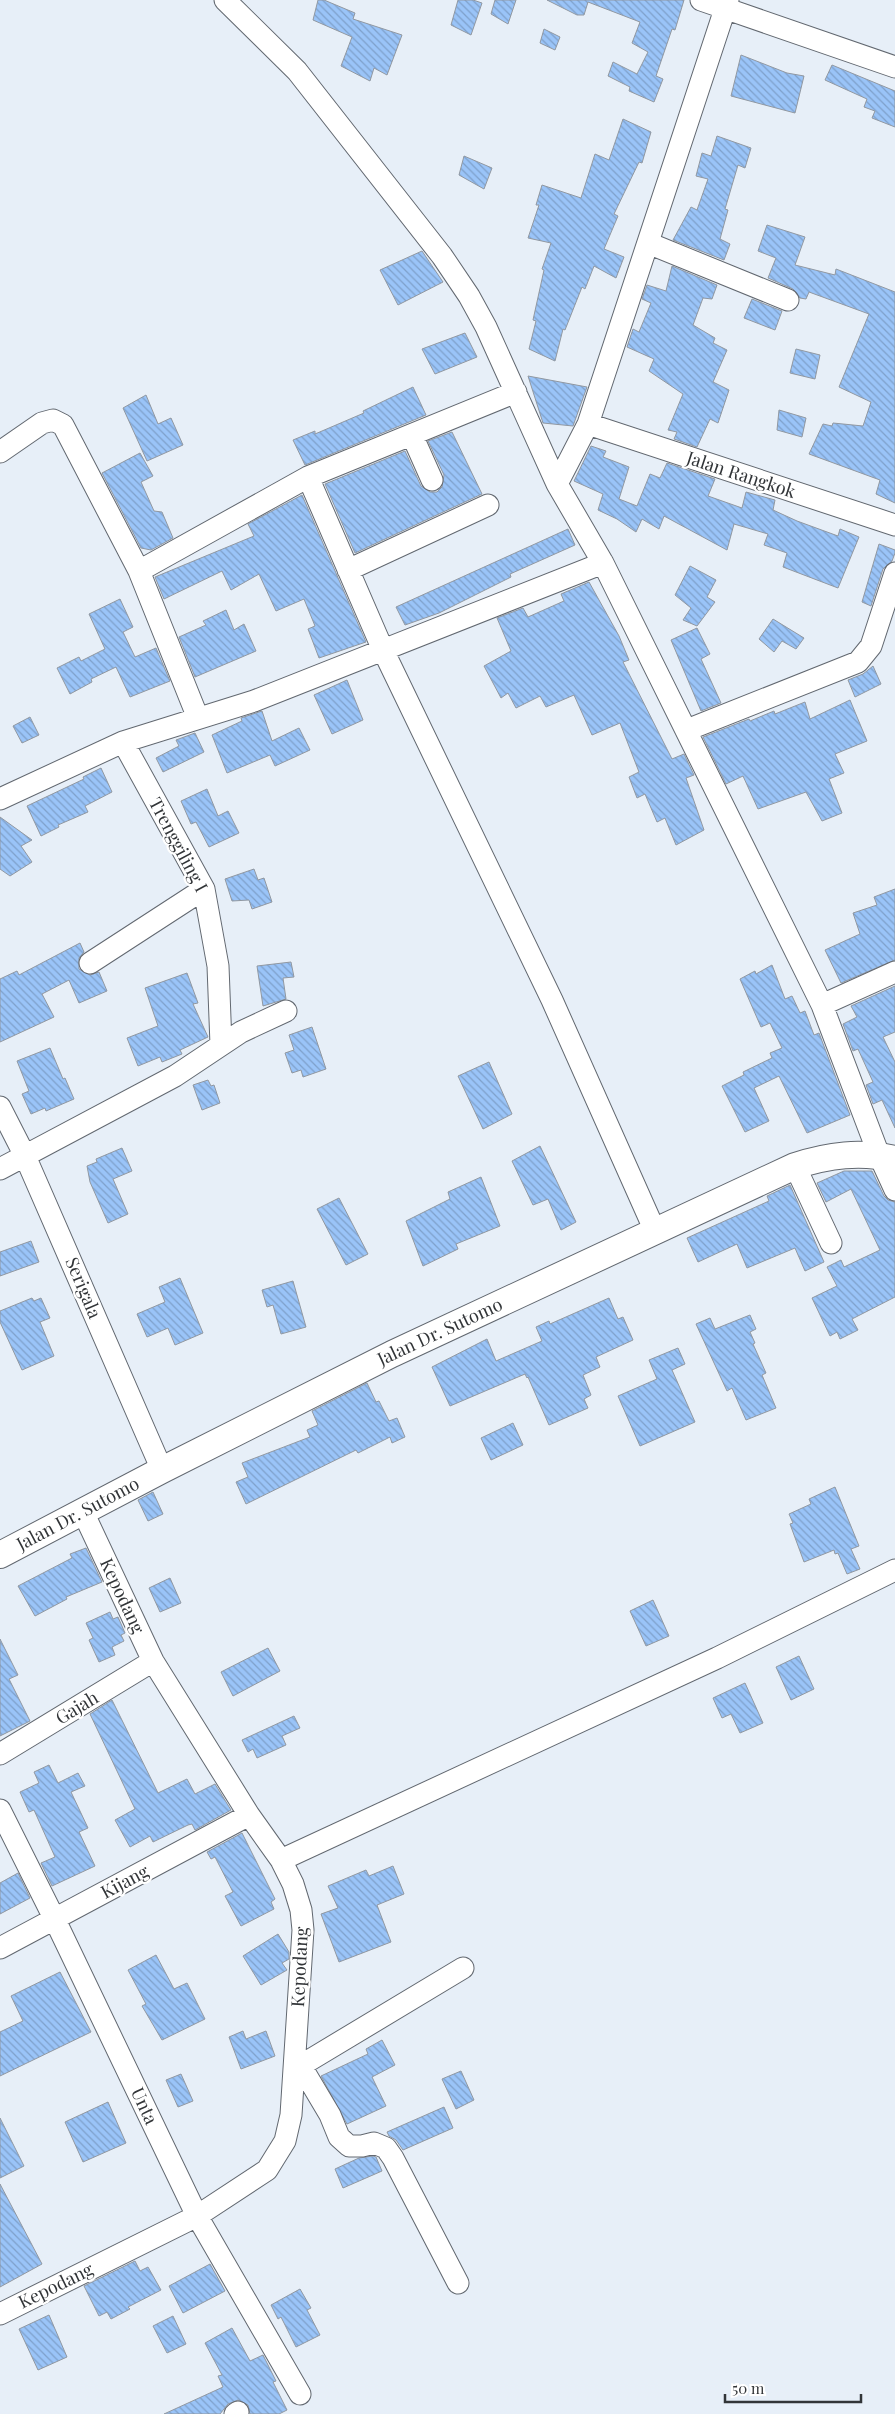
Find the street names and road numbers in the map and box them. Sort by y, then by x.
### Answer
street label: Jalan Rangkok [683,445,799,503]
street label: Trenggiling I [144,793,214,896]
street label: Serigala [60,1253,108,1322]
street label: Jalan Dr. Sutomo [372,1292,506,1371]
street label: Jalan Dr. Sutomo [11,1471,143,1556]
street label: Kepodang [95,1554,151,1638]
street label: Gajah [51,1685,103,1729]
street label: Kijang [96,1858,153,1904]
street label: Kepodang [285,1926,313,2008]
street label: Unta [126,2083,164,2128]
street label: Kepodang [14,2256,98,2314]

